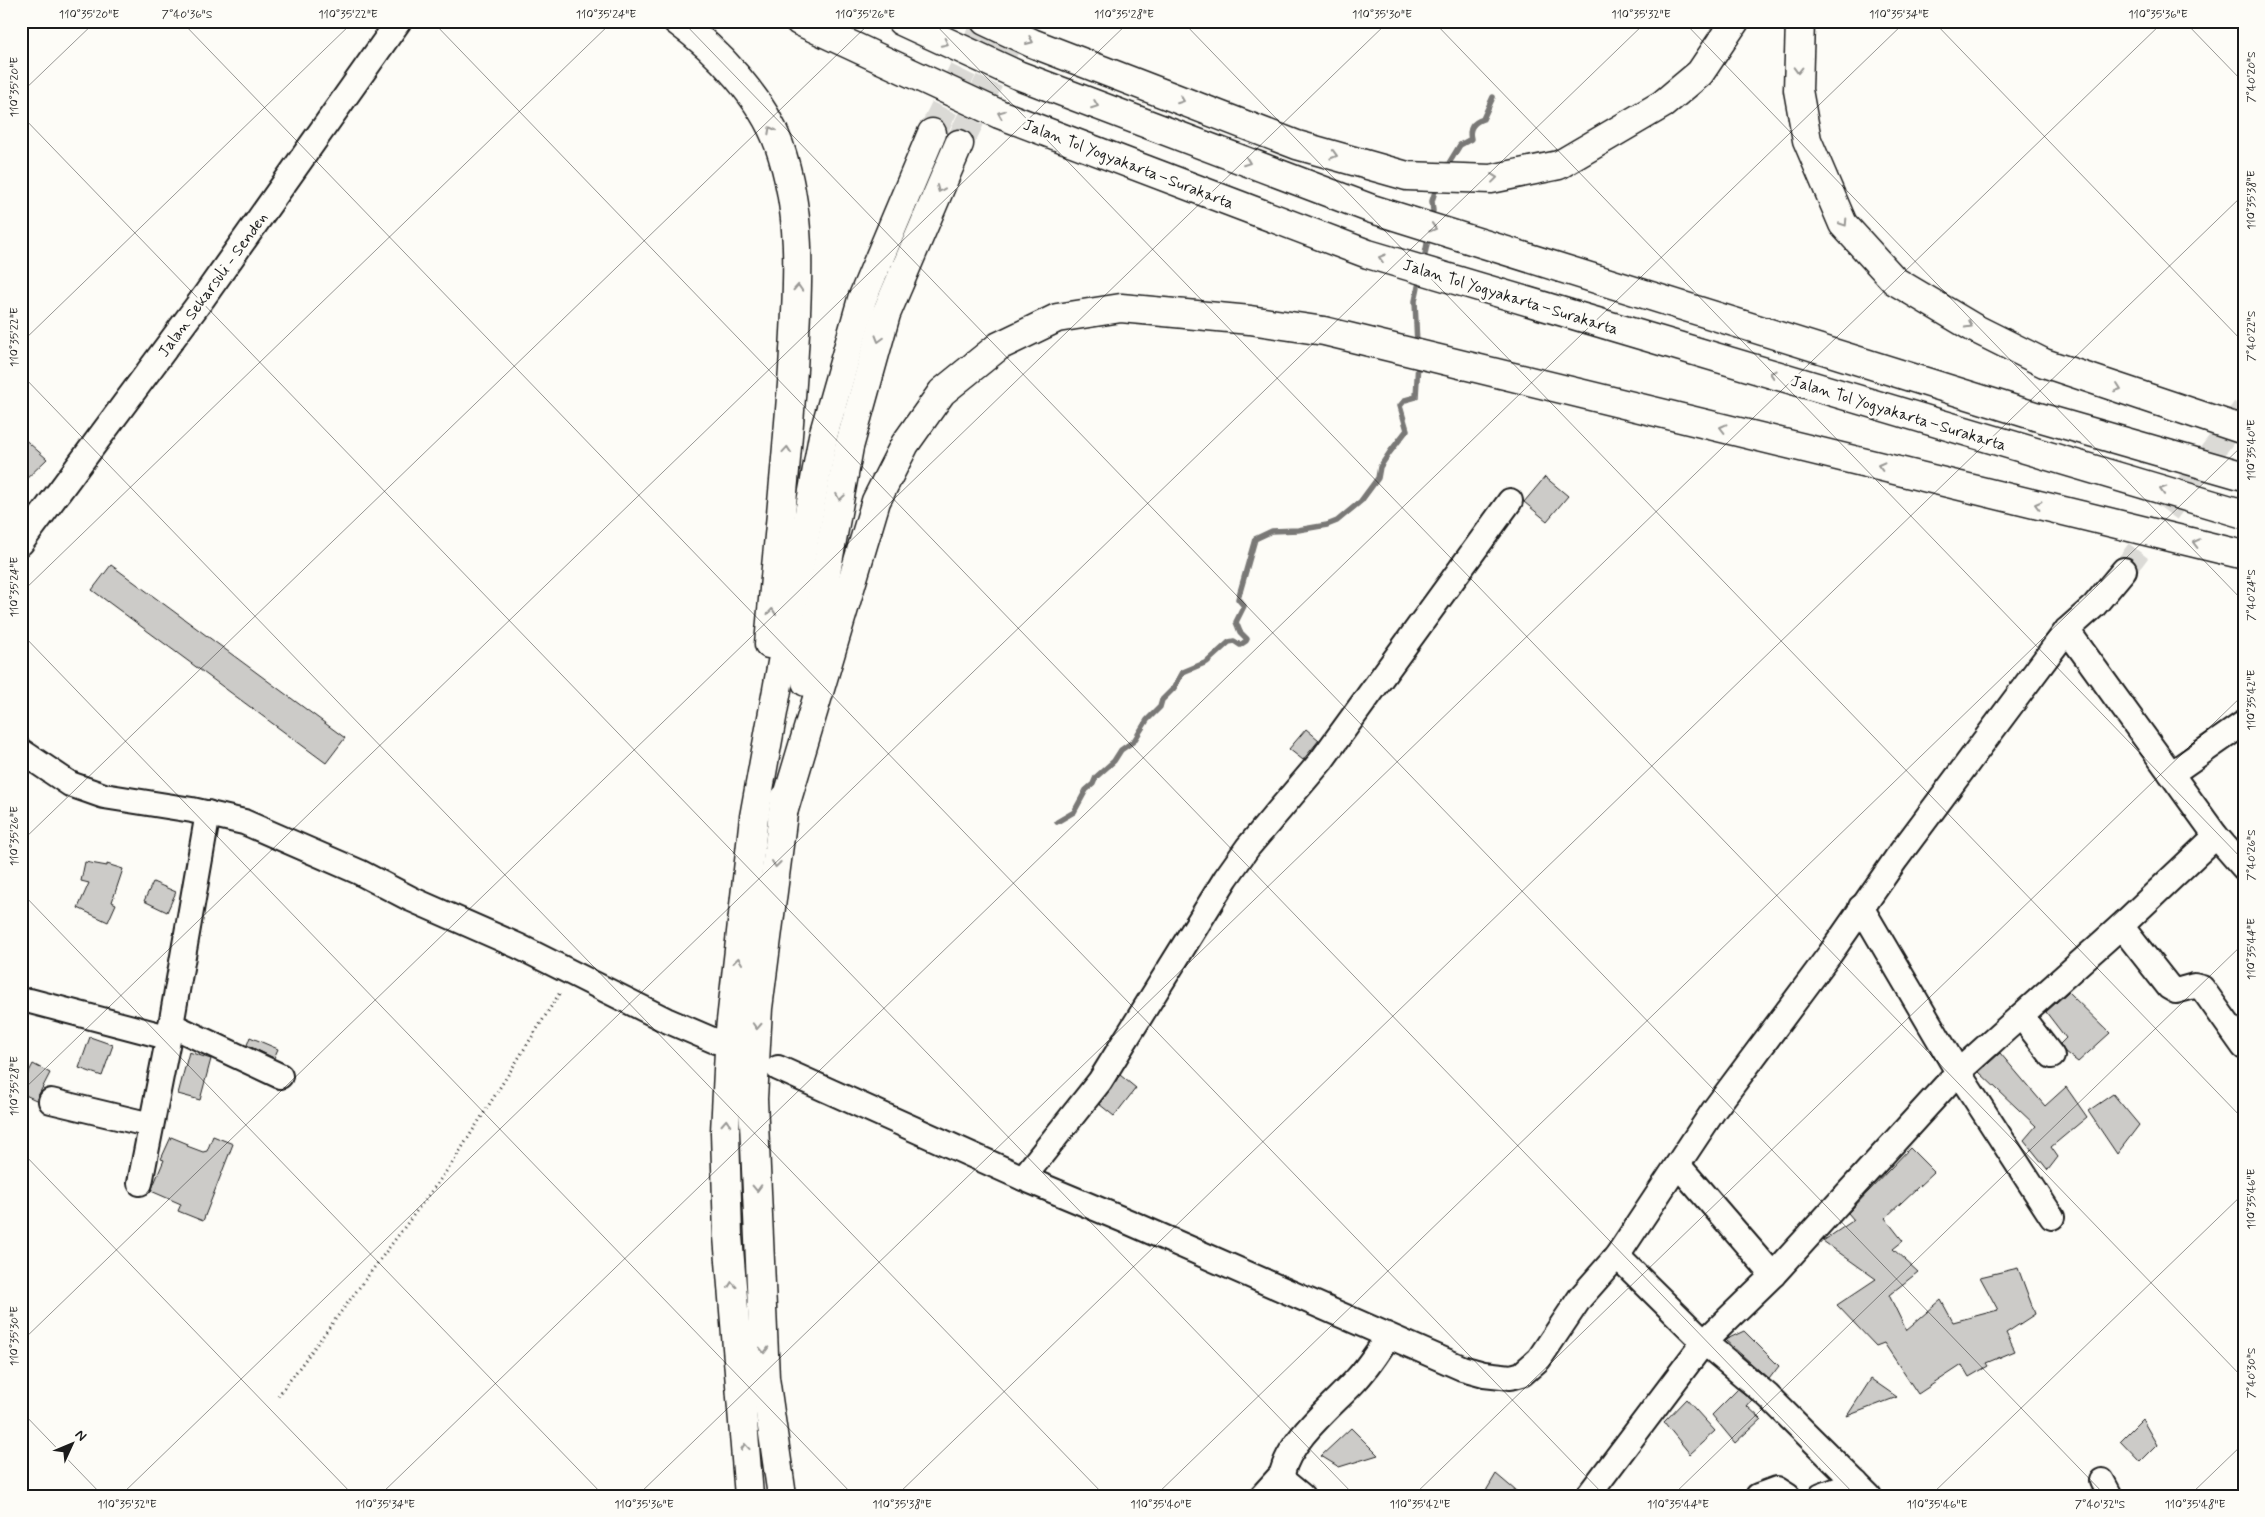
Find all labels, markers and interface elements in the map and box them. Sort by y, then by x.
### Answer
text: 110°35'20"E [59,7,119,23]
text: 7°40'36"S [162,7,213,23]
text: 110°35'22"E [318,7,378,23]
text: 110°35'24"E [576,7,636,23]
text: 110°35'26"E [835,7,895,23]
text: 110°35'28"E [1094,7,1154,23]
text: 110°35'30"E [1352,7,1412,23]
text: 110°35'32"E [1611,7,1671,23]
text: 110°35'34"E [1869,7,1929,23]
text: 110°35'36"E [2128,7,2188,23]
one-way arrow [1025,35,1034,46]
one-way arrow [940,36,949,47]
text: 7°40'20"S [2244,51,2260,103]
text: 110°35'20"E [7,57,23,117]
one-way arrow [1793,66,1803,74]
one-way arrow [1177,94,1185,104]
one-way arrow [1091,99,1099,109]
one-way arrow [997,110,1006,121]
street label: Jalan Tol Yogyakarta–Surakarta [1020,114,1237,214]
one-way arrow [767,126,777,135]
one-way arrow [1330,149,1339,160]
one-way arrow [1243,156,1251,166]
text: 110°35'38"E [2244,170,2260,230]
one-way arrow [1490,173,1498,184]
one-way arrow [935,184,946,193]
street label: Jalan Sekarsuli - Senden [154,208,273,362]
one-way arrow [1838,218,1847,227]
one-way arrow [1429,223,1437,233]
one-way arrow [1379,254,1387,264]
street label: Jalan Tol Yogyakarta–Surakarta [1400,255,1621,340]
one-way arrow [792,284,803,292]
text: 110°35'22"E [7,307,23,367]
text: 7°40'22"S [2244,310,2260,361]
one-way arrow [1963,318,1972,328]
one-way arrow [875,335,885,343]
one-way arrow [1769,370,1778,380]
street label: Jalan Tol Yogyakarta–Surakarta [1788,371,2009,456]
one-way arrow [2113,382,2121,392]
text: 110°35'40"E [2244,419,2260,481]
one-way arrow [1718,423,1727,434]
one-way arrow [781,446,792,454]
one-way arrow [1877,462,1885,472]
one-way arrow [2160,486,2168,496]
one-way arrow [835,492,845,501]
one-way arrow [2034,500,2043,511]
one-way arrow [2192,538,2201,549]
text: 110°35'24"E [7,557,23,617]
text: 7°40'24"S [2244,569,2260,621]
one-way arrow [766,608,777,616]
text: 110°35'42"E [2244,670,2260,730]
text: 110°35'26"E [7,806,23,866]
text: 7°40'26"S [2244,829,2260,881]
one-way arrow [771,861,782,869]
text: 110°35'44"E [2244,918,2260,980]
one-way arrow [732,957,743,965]
one-way arrow [752,1022,763,1030]
text: 110°35'28"E [7,1056,23,1116]
one-way arrow [720,1119,731,1127]
text: 110°35'46"E [2244,1168,2260,1230]
one-way arrow [752,1184,762,1192]
one-way arrow [727,1281,738,1289]
text: 110°35'30"E [7,1306,23,1366]
one-way arrow [758,1347,769,1355]
text: 7°40'30"S [2244,1347,2260,1399]
north arrow [48,1420,98,1470]
text: N [71,1426,90,1445]
one-way arrow [740,1443,751,1451]
text: 110°35'32"E [97,1497,157,1513]
text: 110°35'34"E [355,1497,415,1513]
text: 110°35'36"E [614,1497,674,1513]
text: 110°35'38"E [872,1497,932,1513]
text: 110°35'40"E [1130,1497,1192,1513]
text: 110°35'42"E [1390,1497,1450,1513]
text: 110°35'44"E [1647,1497,1709,1513]
text: 110°35'46"E [1906,1497,1968,1513]
text: 7°40'32"S [2075,1497,2126,1513]
text: 110°35'48"E [2164,1497,2226,1513]

